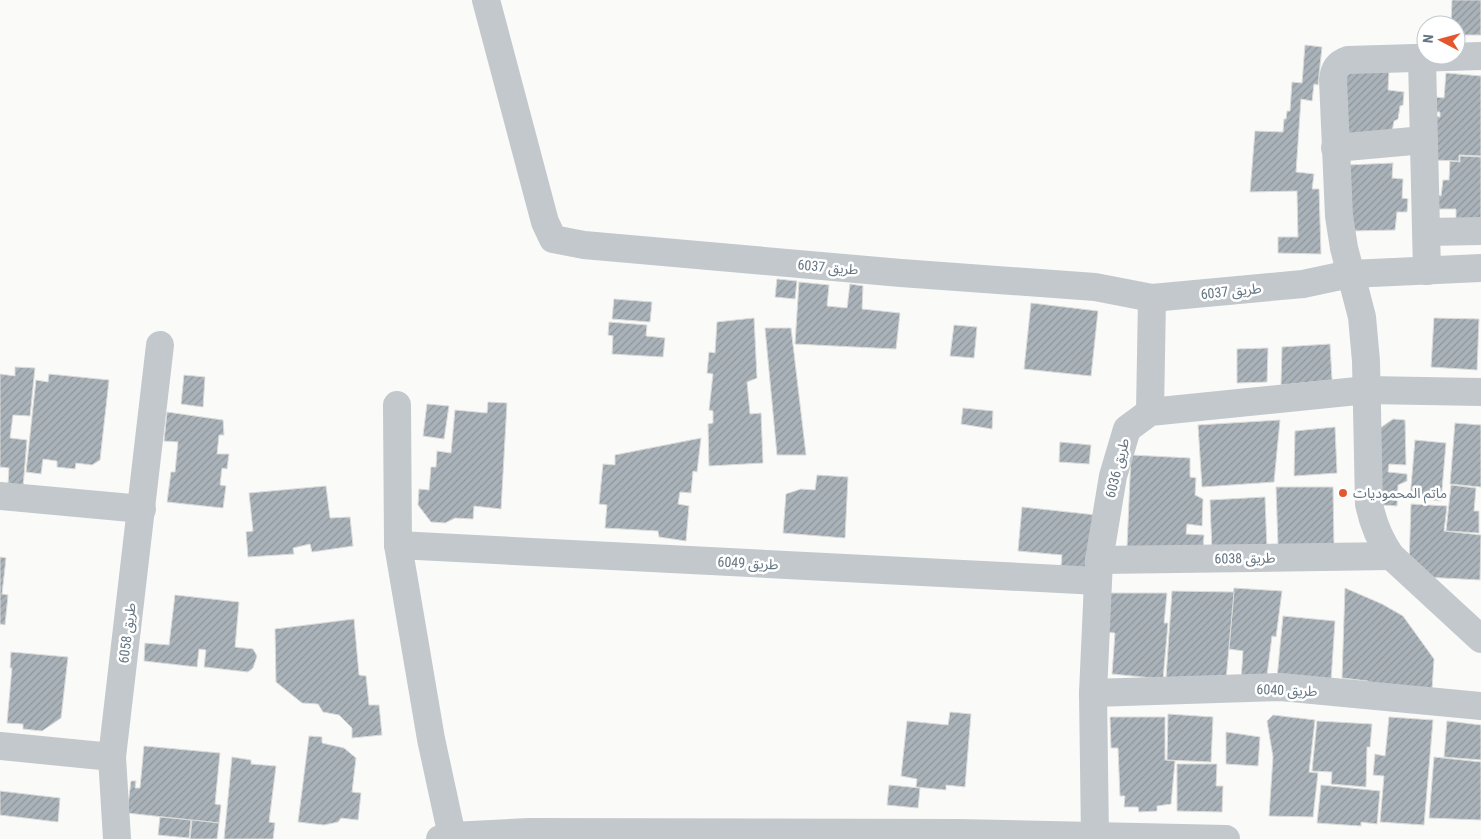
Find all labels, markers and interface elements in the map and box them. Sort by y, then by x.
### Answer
north arrow [1416,15,1466,65]
text: N [1420,34,1436,44]
street label: طريق 6037 [797,256,859,280]
street label: طريق 6037 [1200,280,1262,304]
street label: طريق 6036 [1102,436,1134,500]
place label: ماتم المحموديات [1353,485,1447,504]
marker: ماتم المحموديات [1337,487,1349,499]
street label: طريق 6038 [1214,549,1276,569]
street label: طريق 6049 [717,553,779,575]
street label: طريق 6058 [115,602,141,664]
street label: طريق 6040 [1256,681,1318,701]

